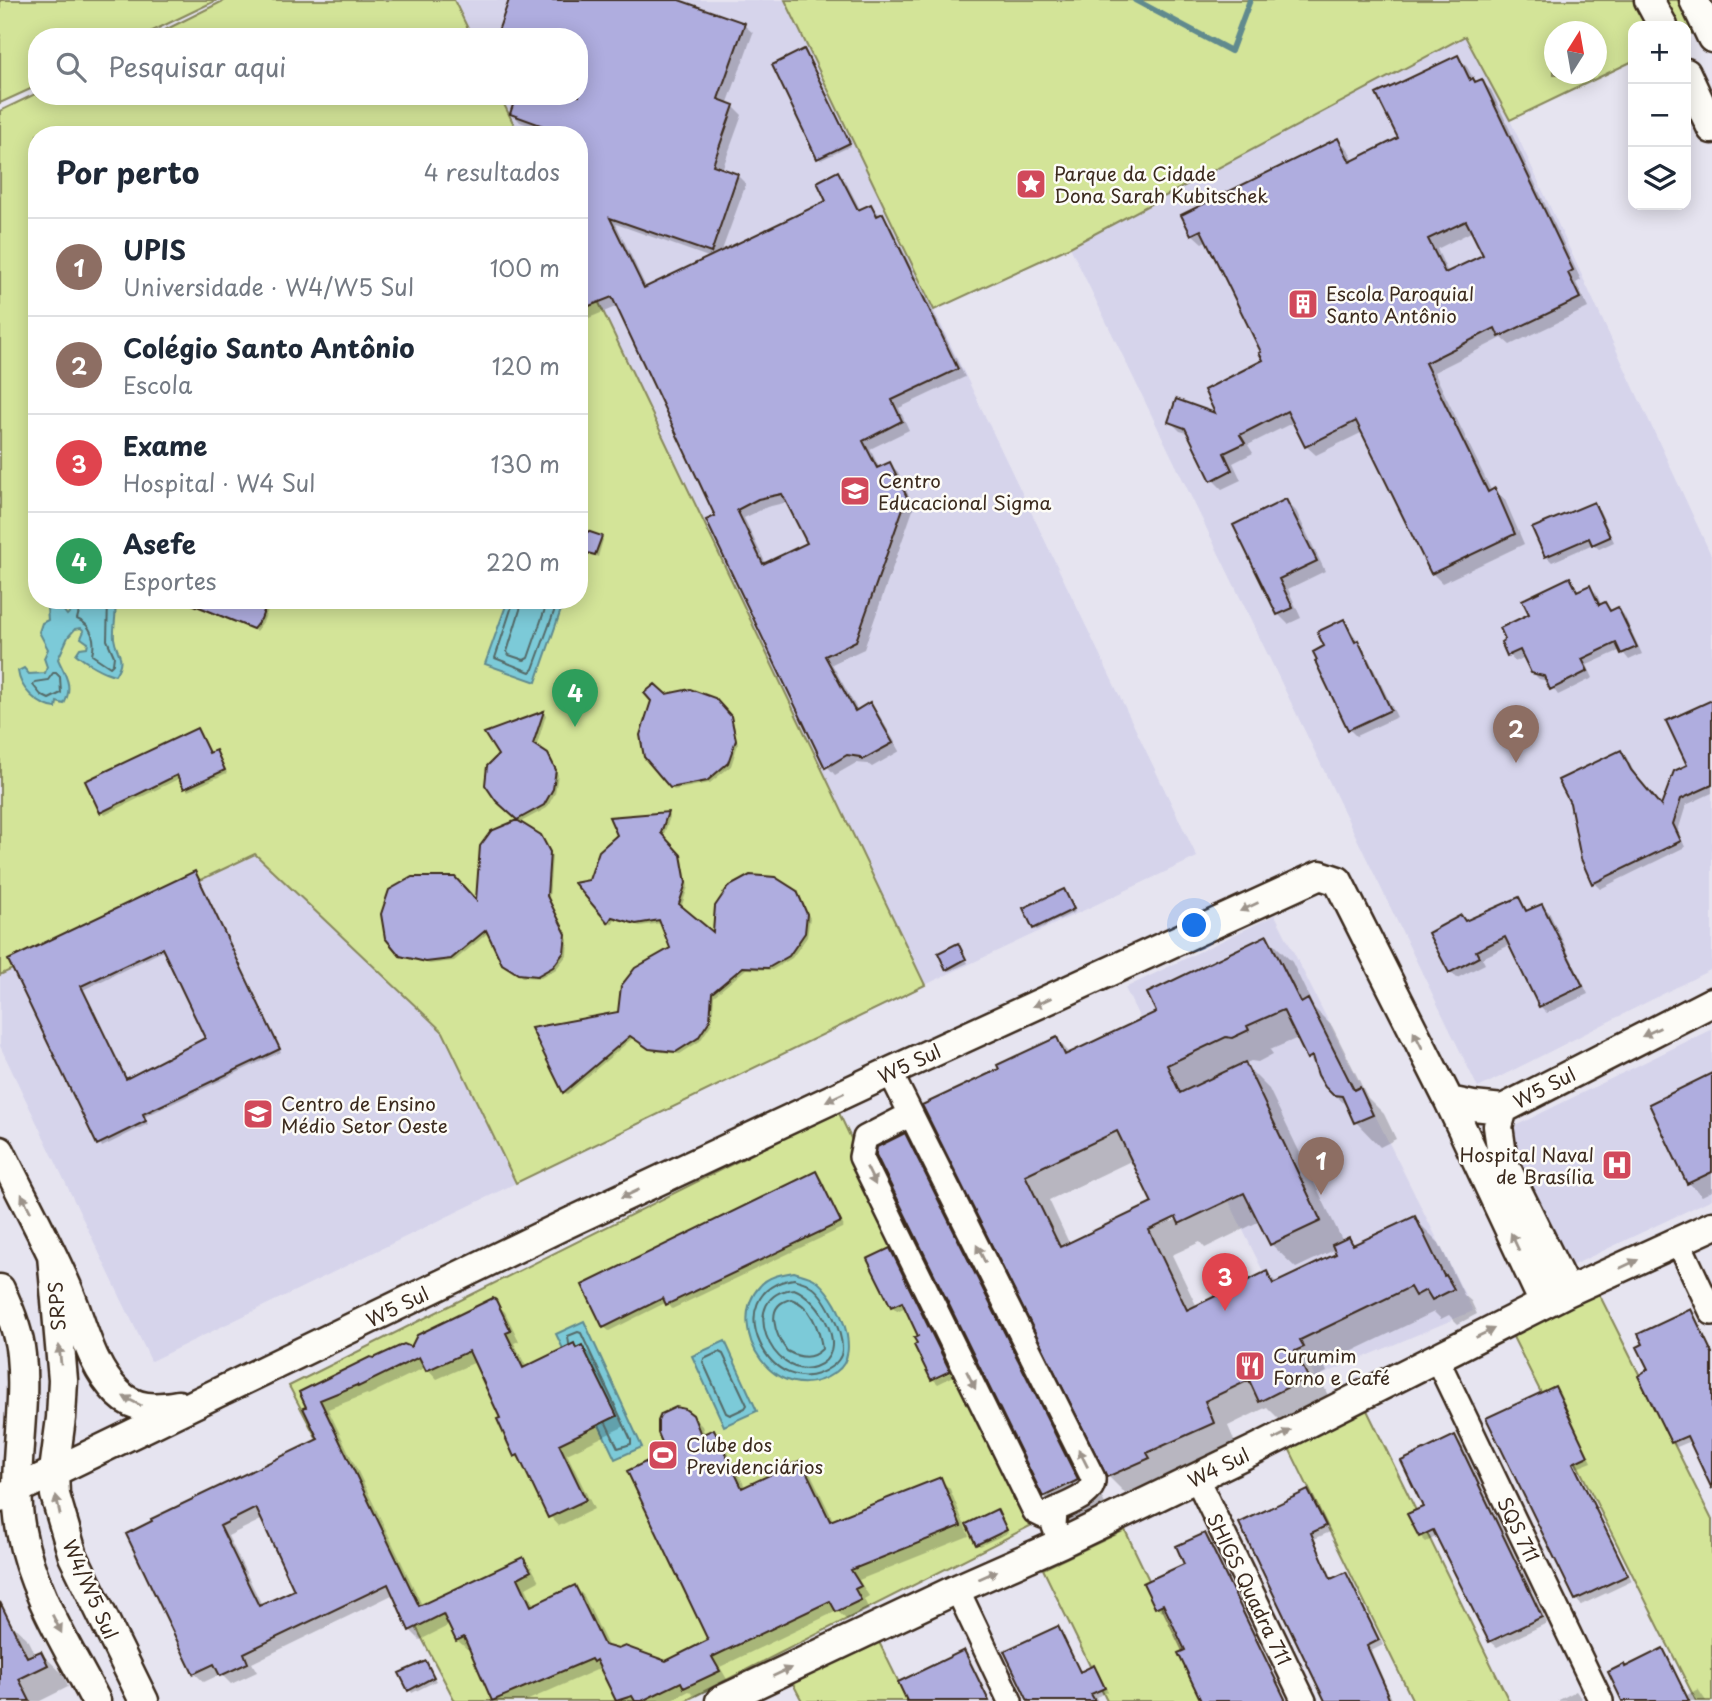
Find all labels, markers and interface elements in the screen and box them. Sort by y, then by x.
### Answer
north arrow [1544,21,1607,84]
map controls [1628,21,1691,210]
button: + [1628,21,1691,84]
search box [28,28,588,105]
text: Pesquisar aqui [108,47,286,86]
icon: search [52,48,90,86]
button: − [1628,84,1691,147]
button: layers [1628,147,1691,210]
text: Por perto [56,149,199,194]
text: 4 resultados [424,154,560,189]
place label: Parque da Cidade Dona Sarah Kubitschek [1054,159,1268,209]
place icon: Parque da Cidade Dona Sarah Kubitschek [1014,167,1048,201]
text: UPIS [123,230,186,269]
text: 1 [74,250,85,285]
text: 100 m [490,250,560,285]
text: Universidade · W4/W5 Sul [123,269,414,304]
place label: Escola Paroquial Santo Antônio [1326,279,1474,329]
building icon: Escola Paroquial Santo Antônio [1286,287,1320,321]
text: Colégio Santo Antônio [123,328,415,367]
text: 2 [71,348,87,383]
text: 120 m [492,348,560,383]
text: Escola [123,367,192,402]
text: Exame [123,426,207,465]
text: 3 [71,446,87,481]
text: 130 m [490,446,560,481]
text: Hospital · W4 Sul [123,465,315,500]
place label: Centro Educacional Sigma [878,466,1051,516]
school or university icon: Centro Educacional Sigma [838,474,872,508]
text: Asefe [123,524,196,563]
text: 4 [71,544,87,579]
text: 220 m [486,544,560,579]
text: Esportes [123,563,216,598]
pin: 4 [552,669,598,727]
pin: 2 [1493,705,1539,763]
one-way arrow [1238,901,1259,912]
your location [1177,908,1211,942]
one-way arrow [1032,996,1052,1008]
one-way arrow [1641,1026,1661,1038]
one-way arrow [1412,1030,1423,1050]
street label: W5 Sul [873,1036,945,1090]
street label: W5 Sul [1508,1059,1580,1115]
place label: Centro de Ensino Médio Setor Oeste [281,1089,448,1139]
one-way arrow [825,1092,846,1103]
school or university icon: Centro de Ensino Médio Setor Oeste [241,1097,275,1131]
pin: 1 [1298,1137,1344,1195]
place label: Hospital Naval de Brasília [1460,1140,1595,1190]
hospital icon: Hospital Naval de Brasília [1600,1148,1634,1182]
one-way arrow [865,1166,877,1186]
one-way arrow [619,1189,640,1200]
one-way arrow [20,1193,31,1213]
one-way arrow [1509,1232,1521,1252]
one-way arrow [976,1244,987,1264]
pin: 3 [1202,1253,1248,1311]
one-way arrow [1619,1258,1640,1269]
street label: W5 Sul [361,1279,433,1333]
street label: SRPS [40,1280,72,1332]
one-way arrow [1475,1327,1495,1339]
place label: Curumim Forno e Café [1273,1341,1390,1391]
one-way arrow [54,1344,65,1366]
restaurant icon: Curumim Forno e Café [1233,1349,1267,1383]
one-way arrow [965,1370,977,1390]
one-way arrow [122,1396,142,1407]
place label: Clube dos Previdenciários [686,1430,823,1480]
one-way arrow [1272,1430,1292,1441]
sports icon: Clube dos Previdenciários [646,1438,680,1472]
street label: W4 Sul [1183,1440,1253,1494]
one-way arrow [1078,1448,1089,1468]
street label: SQS 711 [1491,1492,1547,1566]
one-way arrow [52,1494,63,1516]
street label: SHIGS Quadra 711 [1201,1508,1299,1670]
street label: W4/W5 Sul [57,1535,125,1643]
one-way arrow [978,1569,998,1581]
one-way arrow [51,1614,62,1634]
one-way arrow [772,1666,792,1677]

